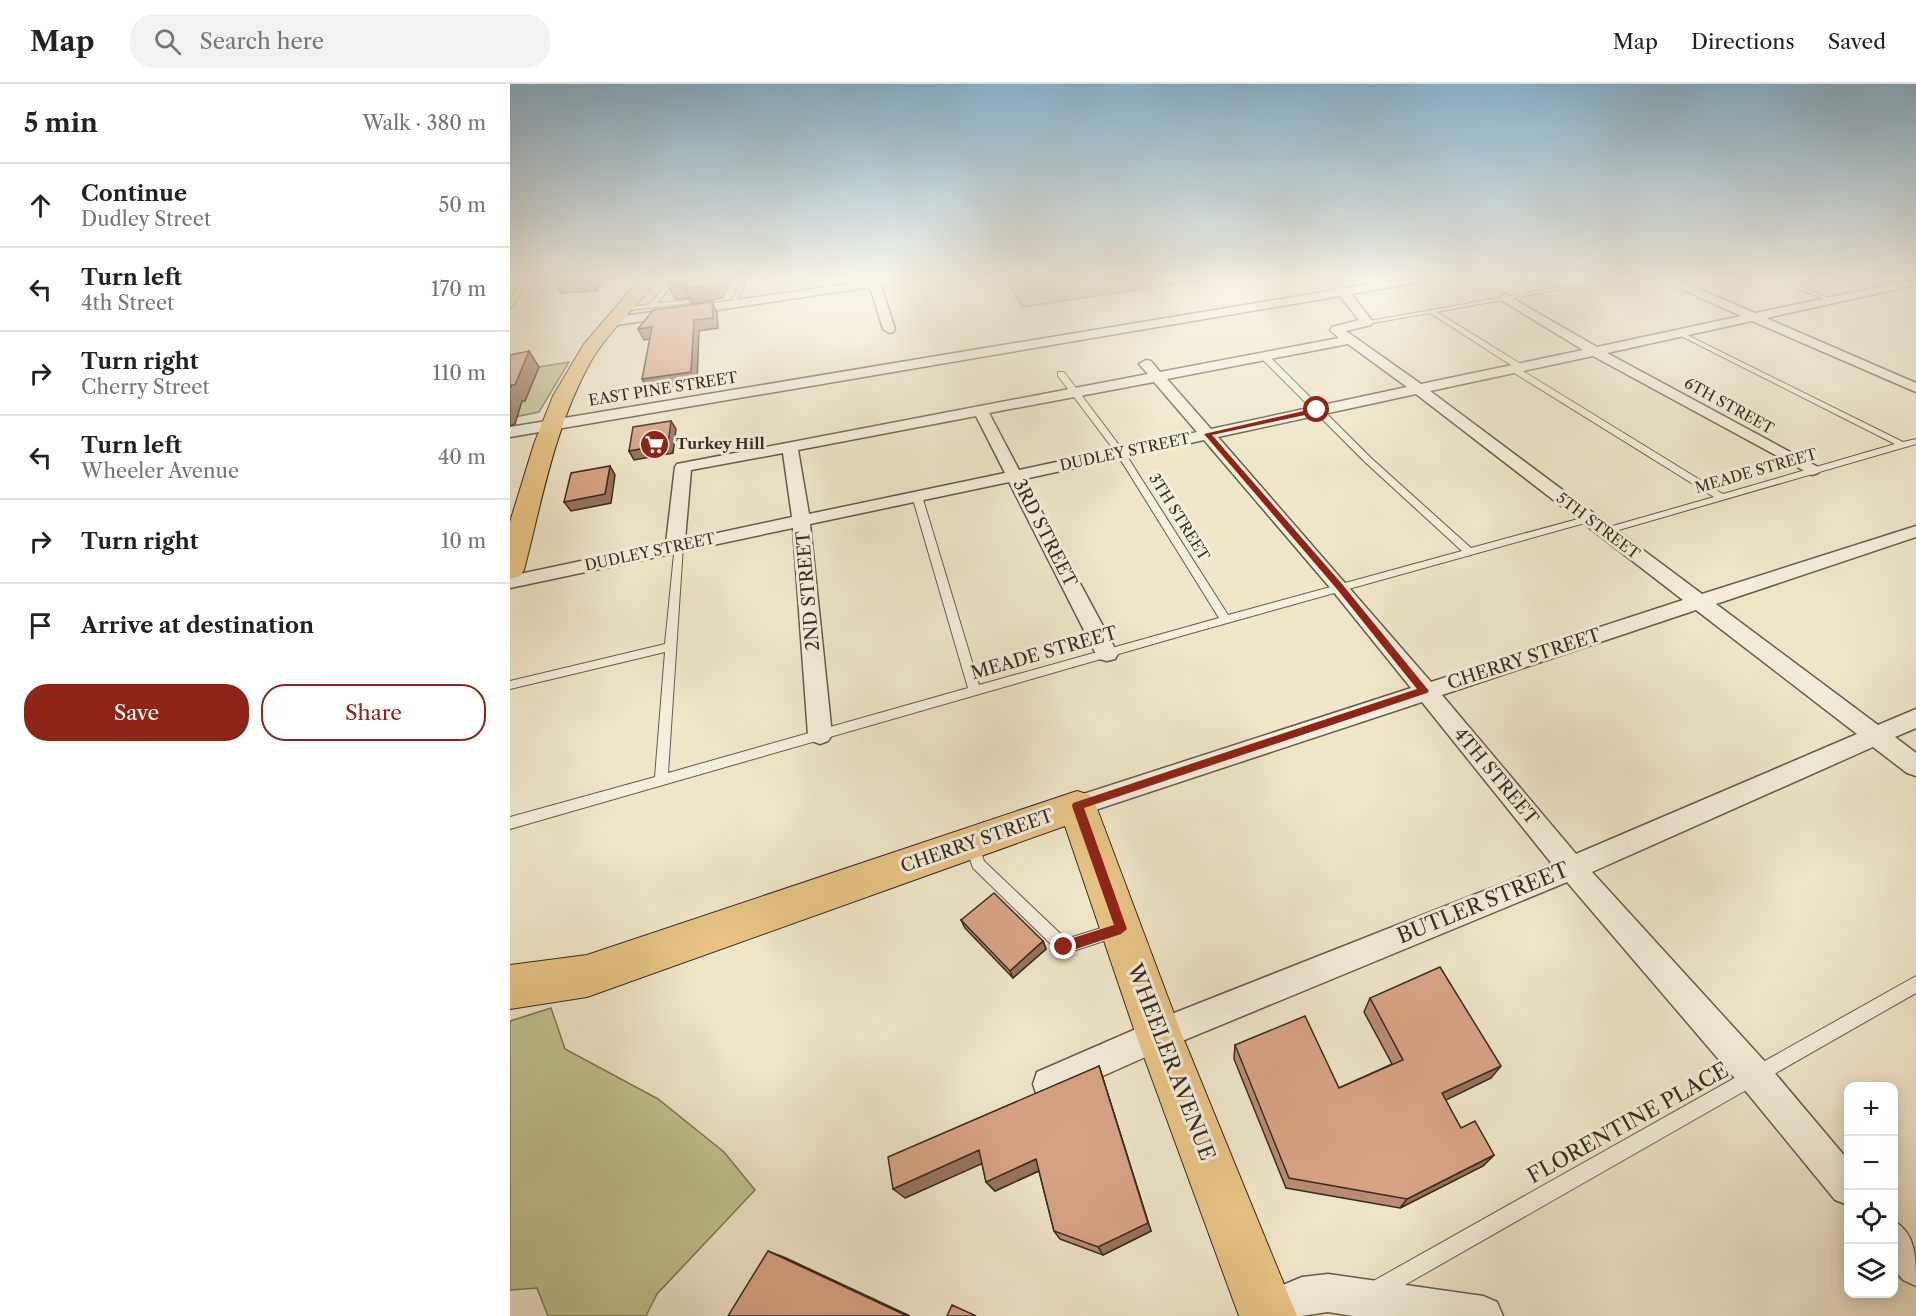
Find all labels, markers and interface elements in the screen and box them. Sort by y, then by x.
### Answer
search box [130,14,550,68]
text: Map [30,24,94,58]
icon: search [151,25,184,58]
text: Search here [199,28,324,55]
text: Map [1613,29,1658,54]
text: Directions [1691,29,1795,54]
text: Saved [1828,29,1886,54]
text: 5 min [24,107,98,139]
text: Walk · 380 m [362,111,486,135]
text: Continue [81,180,187,207]
icon: ahead [24,189,57,222]
text: 50 m [439,193,486,217]
text: Dudley Street [81,207,211,231]
text: Turn left [81,264,182,291]
icon: left [24,273,57,306]
text: 170 m [431,277,486,301]
text: 4th Street [81,291,174,315]
text: Turn right [81,348,199,375]
icon: right [24,357,57,390]
text: 110 m [433,361,486,385]
street label: EAST PINE STREET [587,367,740,410]
street label: 6TH STREET [1681,373,1778,438]
text: Cherry Street [81,375,210,399]
route start [1303,396,1329,422]
supermarket icon: Turkey Hill [639,428,671,460]
street label: DUDLEY STREET [1058,428,1193,475]
text: Turn left [81,432,182,459]
place label: Turkey Hill [676,434,765,453]
icon: left [24,441,57,474]
street label: MEADE STREET [1693,444,1820,497]
text: 40 m [438,445,486,469]
text: Wheeler Avenue [81,459,239,483]
street label: 3TH STREET [1145,470,1214,565]
street label: 3RD STREET [1008,475,1082,591]
street label: 5TH STREET [1553,488,1644,564]
icon: right [24,525,57,558]
text: Turn right [81,528,199,555]
street label: DUDLEY STREET [583,528,718,575]
text: 10 m [441,529,486,553]
street label: 2ND STREET [792,530,824,652]
icon: arrive [24,609,57,642]
text: Arrive at destination [81,612,314,639]
street label: MEADE STREET [968,621,1120,684]
street label: CHERRY STREET [1445,624,1604,694]
button: Save [24,684,249,741]
button: Share [261,684,486,741]
street label: 4TH STREET [1449,723,1543,829]
street label: CHERRY STREET [898,804,1057,877]
street label: BUTLER STREET [1393,857,1573,948]
route end [1050,933,1076,959]
street label: WHEELER AVENUE [1122,959,1221,1164]
street label: FLORENTINE PLACE [1523,1057,1733,1188]
map controls [1844,1082,1898,1298]
button: + [1844,1082,1898,1136]
button: − [1844,1136,1898,1190]
button: locate [1844,1190,1898,1244]
button: layers [1844,1244,1898,1298]

